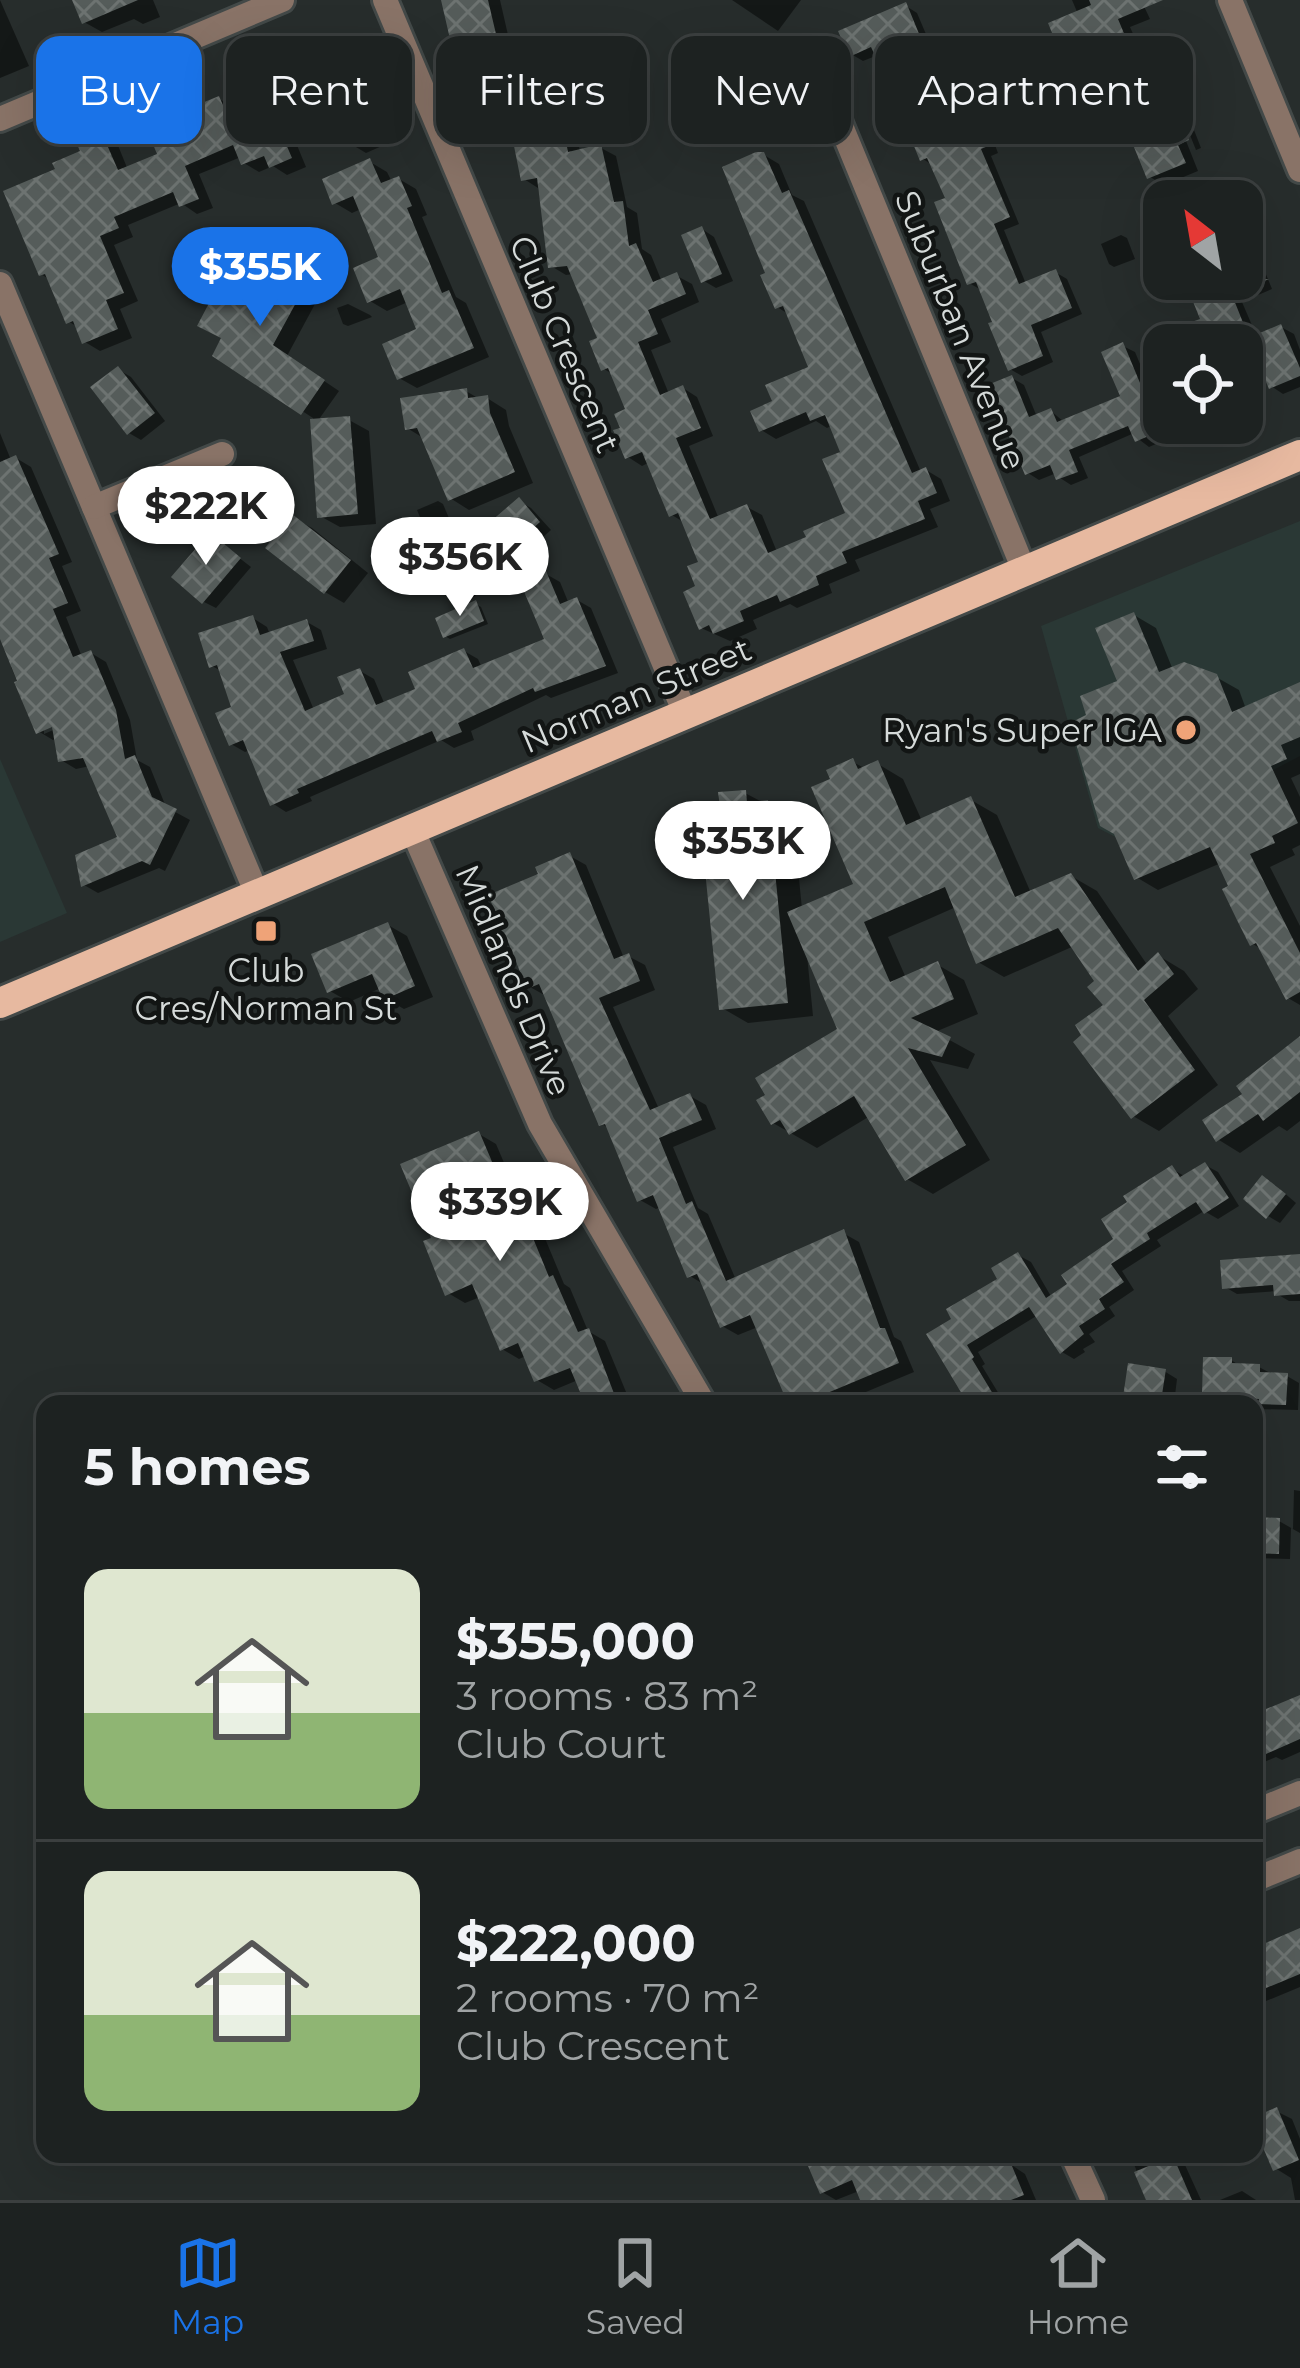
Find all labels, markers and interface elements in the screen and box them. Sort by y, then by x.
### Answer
chip: Buy [36,36,202,144]
chip: Rent [226,36,412,144]
chip: Filters [436,36,647,144]
chip: New [671,36,851,144]
chip: Apartment [875,36,1193,144]
north arrow [1143,180,1263,300]
map controls [1143,180,1263,444]
street label: Suburban Avenue [887,185,1035,475]
pin: $355K [176,227,344,329]
street label: Club Crescent [501,230,629,458]
text: $355K [199,242,321,290]
button: locate [1143,324,1263,444]
pin: $222K [122,466,290,568]
text: $222K [145,481,267,529]
pin: $356K [376,517,544,619]
text: $356K [398,532,522,580]
street label: Norman Street [515,629,757,761]
place label: Ryan's Super IGA [882,710,1162,750]
marker: Ryan's Super IGA [1173,717,1199,743]
pin: $353K [659,801,827,903]
text: $353K [682,816,804,864]
street label: Midlands Drive [447,859,581,1101]
marker: Club Cres/Norman St [253,918,279,944]
place label: Club Cres/Norman St [135,950,397,1028]
pin: $339K [416,1162,584,1264]
text: $339K [438,1177,562,1225]
icon: filters [1149,1434,1215,1500]
text: 5 homes [84,1436,311,1498]
text: $355,000 [456,1610,695,1672]
icon: home [180,1617,324,1761]
text: 3 rooms · 83 m² [456,1672,758,1720]
text: Club Court [456,1720,667,1768]
text: $222,000 [456,1912,696,1974]
icon: home [180,1919,324,2063]
text: 2 rooms · 70 m² [456,1974,759,2022]
text: Club Crescent [456,2022,730,2070]
tab: Map [171,2230,244,2342]
tab: Saved [586,2230,685,2342]
tab: Home [1027,2230,1129,2342]

